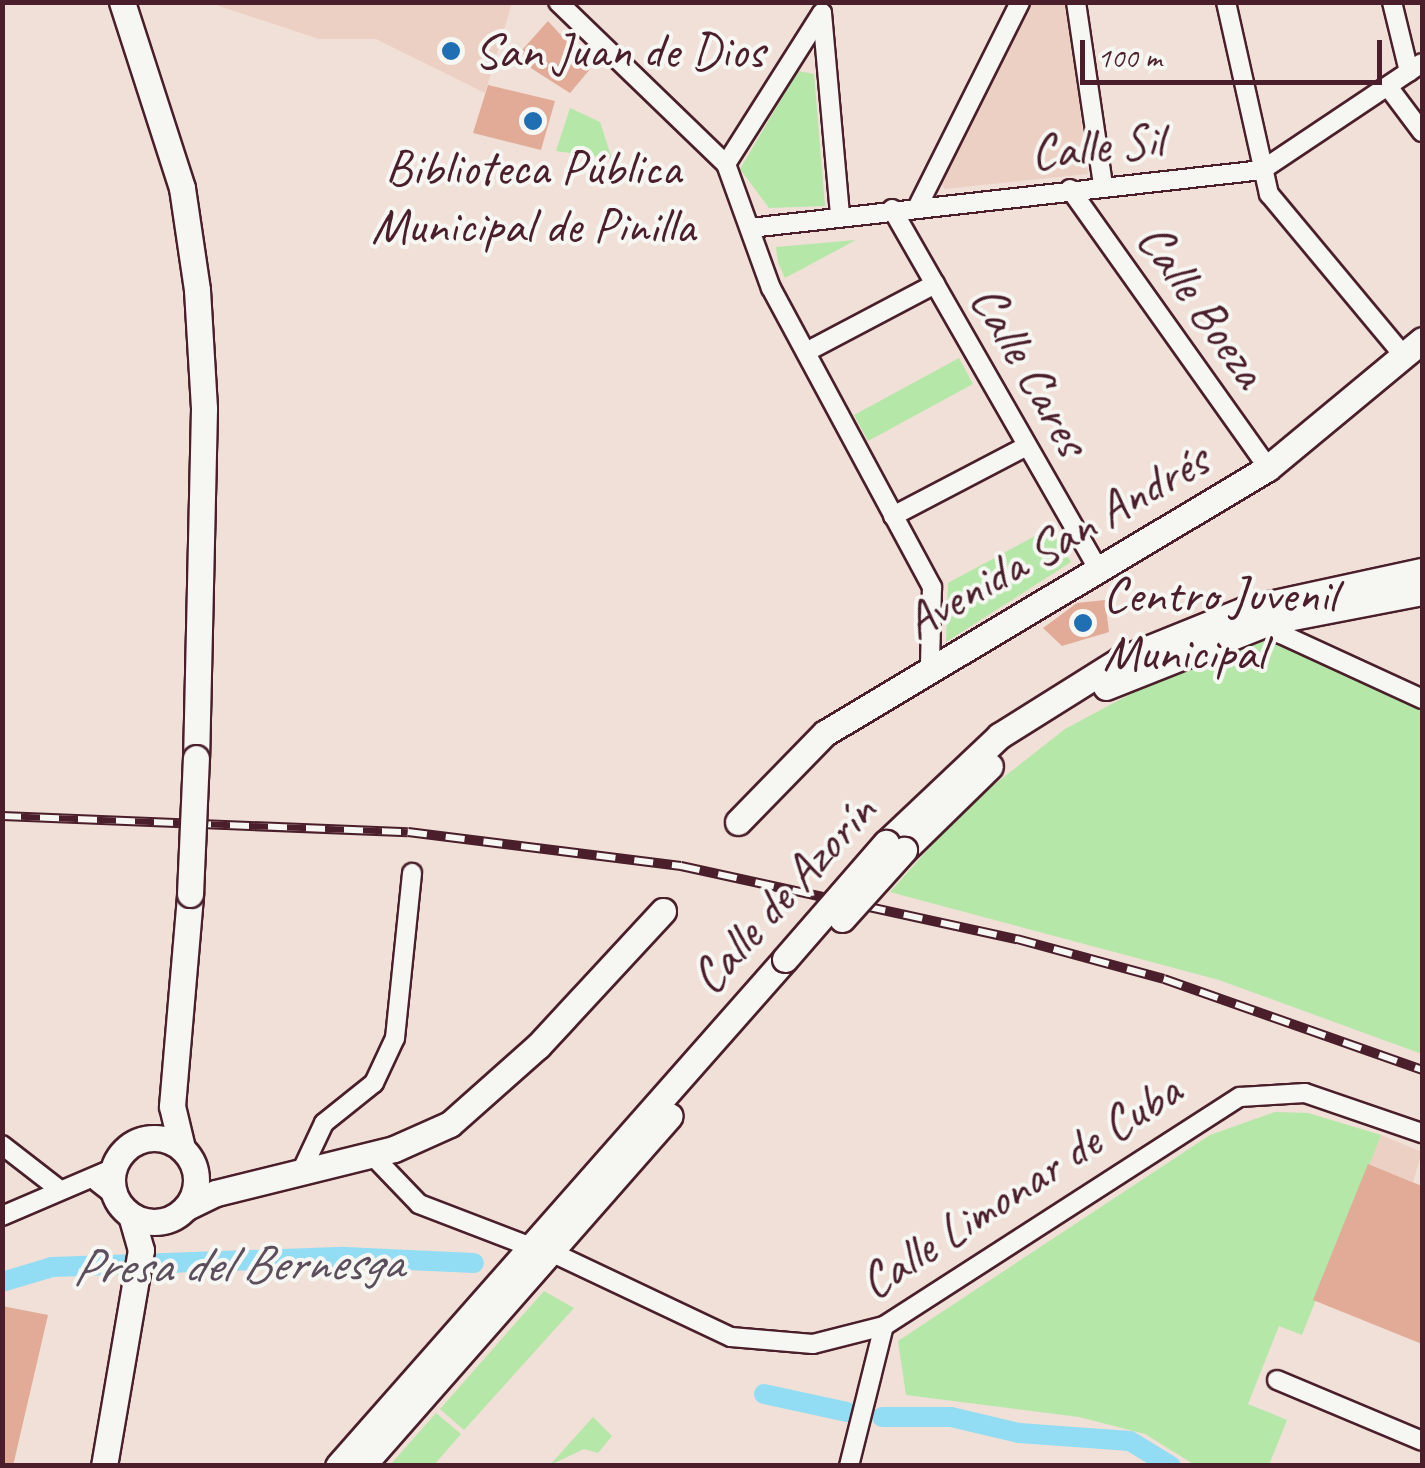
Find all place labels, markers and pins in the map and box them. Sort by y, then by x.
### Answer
place label: San Juan de Dios [474,21,763,81]
marker: San Juan de Dios [438,38,464,64]
marker: Biblioteca Pública Municipal de Pinilla [522,110,544,132]
place label: Biblioteca Pública Municipal de Pinilla [371,137,695,254]
place label: Centro Juvenil Municipal [1103,564,1336,682]
marker: Centro Juvenil Municipal [1072,612,1094,634]

